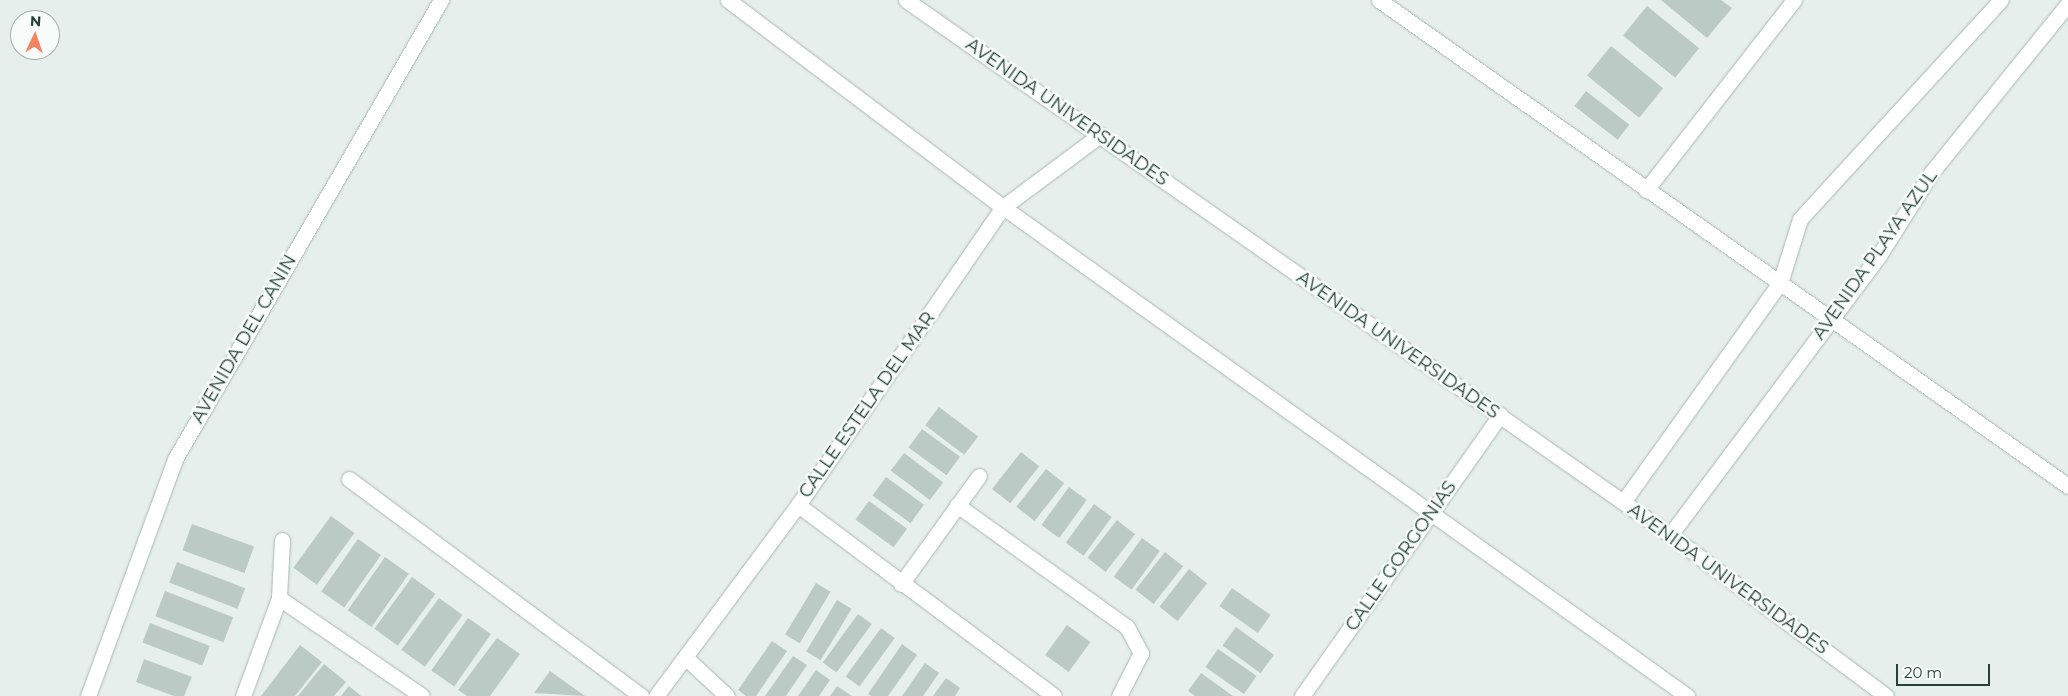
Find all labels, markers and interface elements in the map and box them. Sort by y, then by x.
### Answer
north arrow [10,10,60,60]
text: N [30,12,42,30]
street label: AVENIDA UNIVERSIDADES [962,34,1172,190]
street label: AVENIDA PLAYA AZUL [1808,166,1942,344]
street label: AVENIDA DEL CANIN [187,251,301,427]
street label: AVENIDA UNIVERSIDADES [1293,267,1503,423]
street label: CALLE ESTELA DEL MAR [794,308,940,502]
street label: CALLE GORGONIAS [1341,477,1461,635]
street label: AVENIDA UNIVERSIDADES [1624,499,1832,659]
scale bar [1898,654,1992,686]
text: 20 m [1904,663,1942,682]

